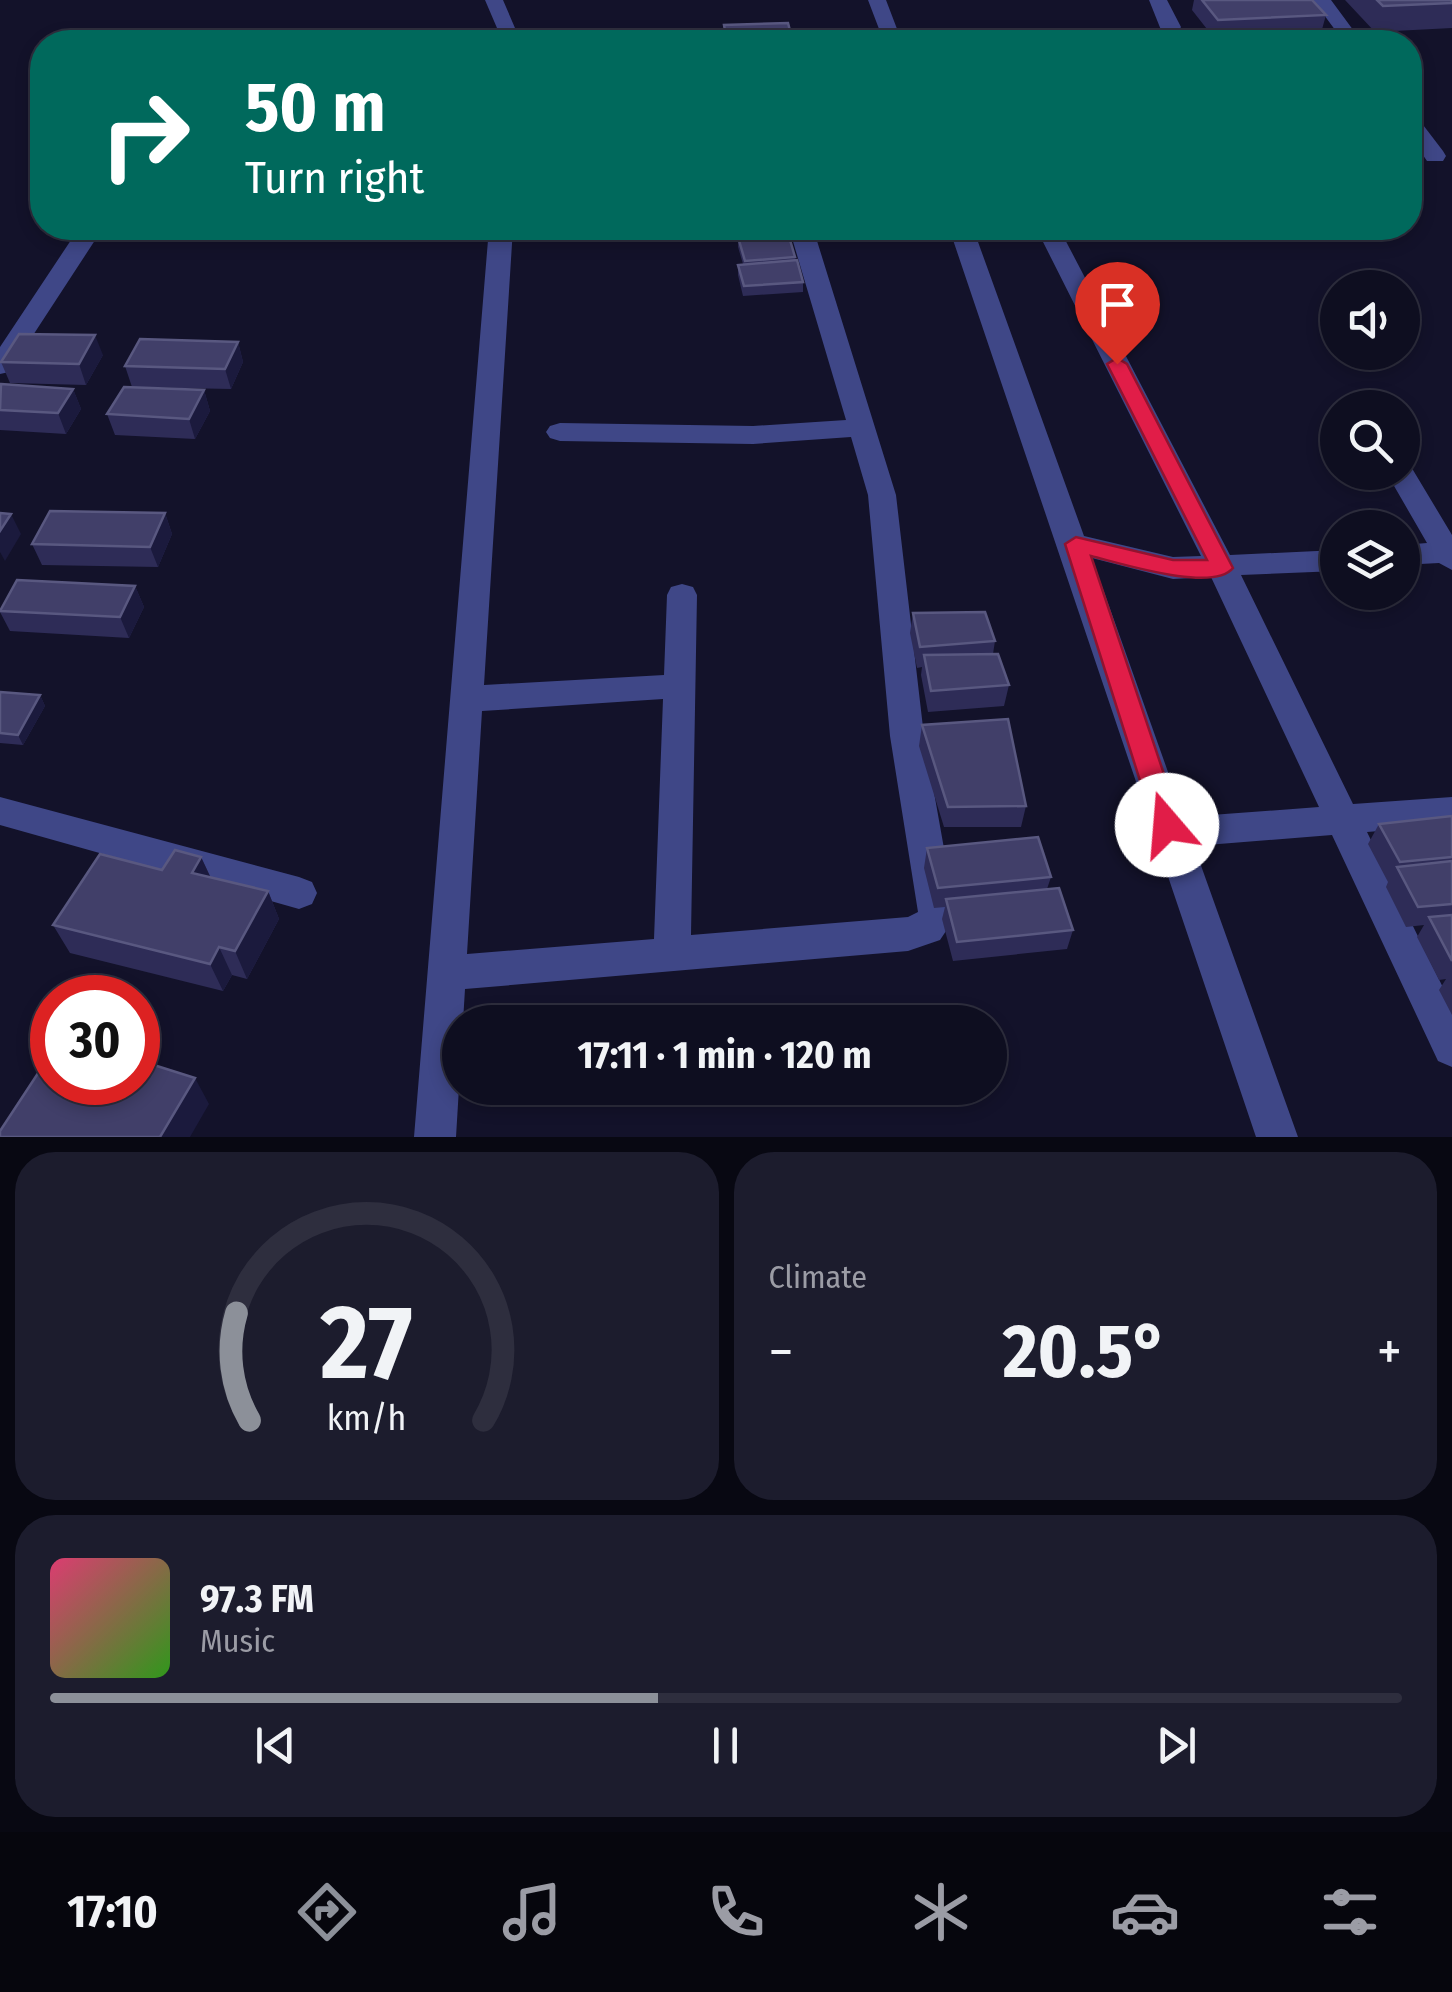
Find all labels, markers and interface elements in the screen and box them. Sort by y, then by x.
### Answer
text: 50 m [245,66,386,150]
icon: right [80,70,210,200]
text: Turn right [245,151,424,205]
pin [1075,262,1160,365]
map controls [1320,270,1420,610]
button: sound [1320,270,1420,370]
icon: arrive [1090,277,1145,332]
button: search [1320,390,1420,490]
button: layers [1320,510,1420,610]
position arrow [1115,773,1219,877]
speed limit sign: 30 [30,975,160,1105]
text: 17:11 · 1 min · 120 m [577,1032,872,1078]
text: Climate [769,1258,867,1296]
text: 27 [320,1281,413,1406]
text: 20.5° [1003,1307,1168,1397]
text: − [769,1319,793,1385]
text: + [1377,1319,1402,1385]
text: km/h [327,1397,407,1439]
text: 97.3 FM [200,1576,314,1622]
text: Music [200,1622,275,1660]
icon: previous [248,1718,303,1773]
icon: pause [698,1718,753,1773]
icon: next [1149,1718,1204,1773]
icon: directions [292,1877,362,1947]
icon: music [497,1877,567,1947]
icon: phone [701,1877,771,1947]
icon: climate [906,1877,976,1947]
icon: car [1110,1877,1180,1947]
icon: filters [1315,1877,1385,1947]
text: 17:10 [67,1885,158,1939]

